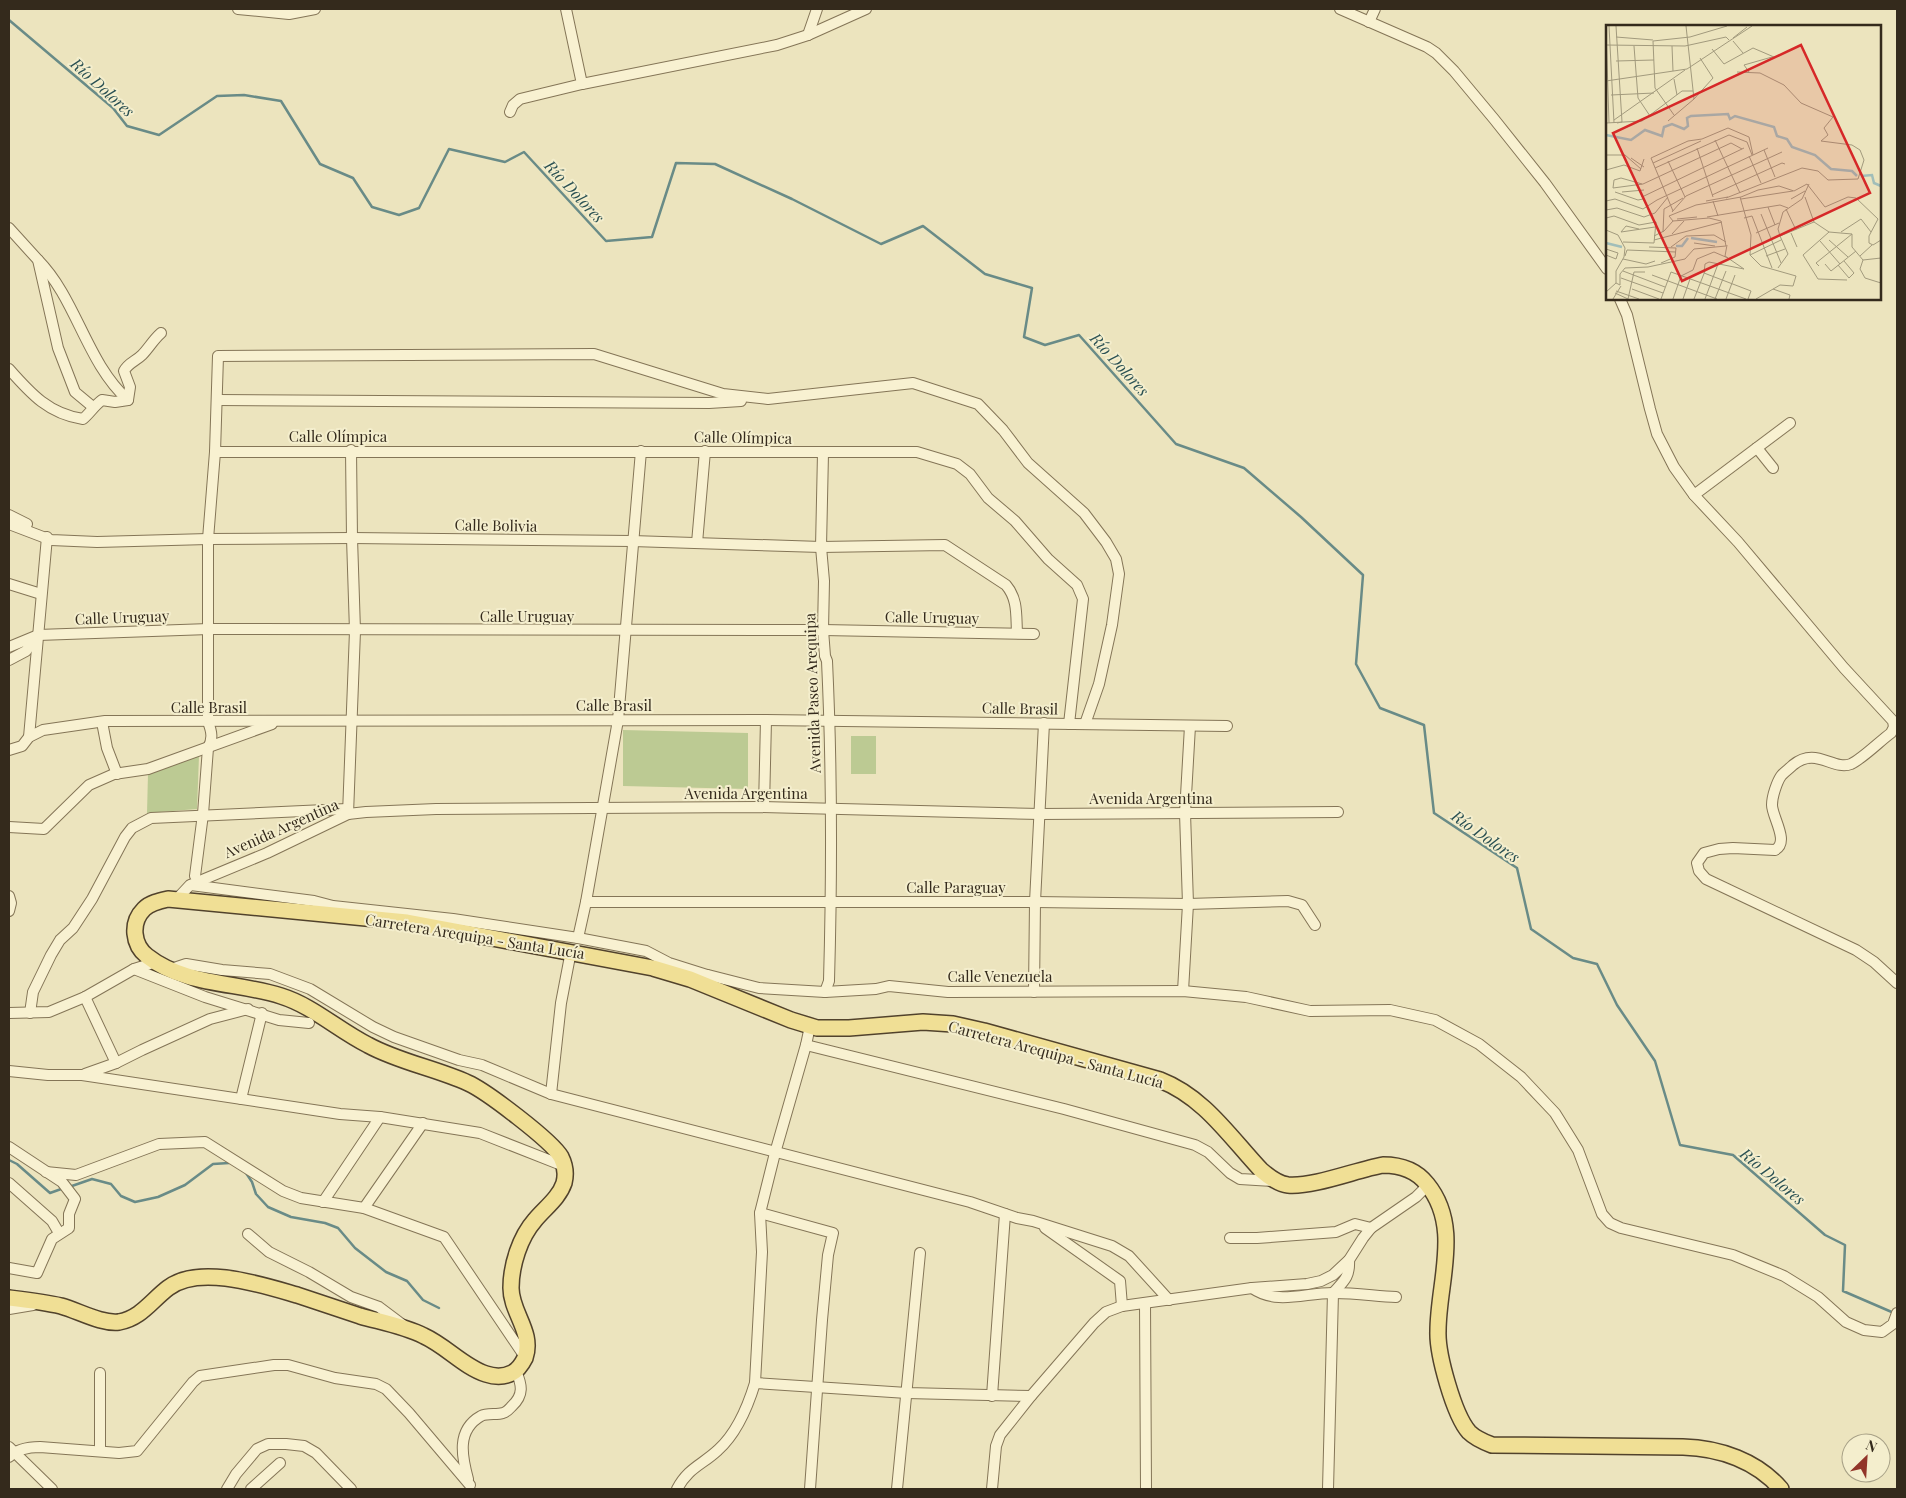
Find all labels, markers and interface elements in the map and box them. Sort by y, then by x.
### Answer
inset map [1606,25,1881,300]
water label: Río Dolores [66,52,139,121]
water label: Río Dolores [540,154,609,227]
water label: Río Dolores [1085,327,1154,400]
street label: Calle Olímpica [289,426,388,446]
street label: Calle Olímpica [694,426,793,448]
street label: Calle Bolivia [454,514,538,536]
street label: Calle Uruguay [74,605,170,629]
street label: Calle Uruguay [480,606,575,626]
street label: Calle Uruguay [885,606,980,628]
street label: Avenida Paseo Arequipa [799,612,825,774]
street label: Calle Brasil [576,695,652,715]
street label: Calle Brasil [171,697,247,717]
street label: Calle Brasil [982,697,1058,719]
street label: Avenida Argentina [683,783,808,803]
street label: Avenida Argentina [1088,788,1213,808]
street label: Avenida Argentina [220,794,342,863]
water label: Río Dolores [1447,804,1524,867]
street label: Calle Paraguay [906,877,1006,897]
street label: Carretera Arequipa - Santa Lucía [364,909,587,963]
street label: Calle Venezuela [948,966,1053,986]
street label: Carretera Arequipa - Santa Lucía [946,1016,1166,1093]
water label: Río Dolores [1735,1142,1810,1209]
north arrow [1841,1433,1891,1483]
text: N [1863,1435,1880,1457]

